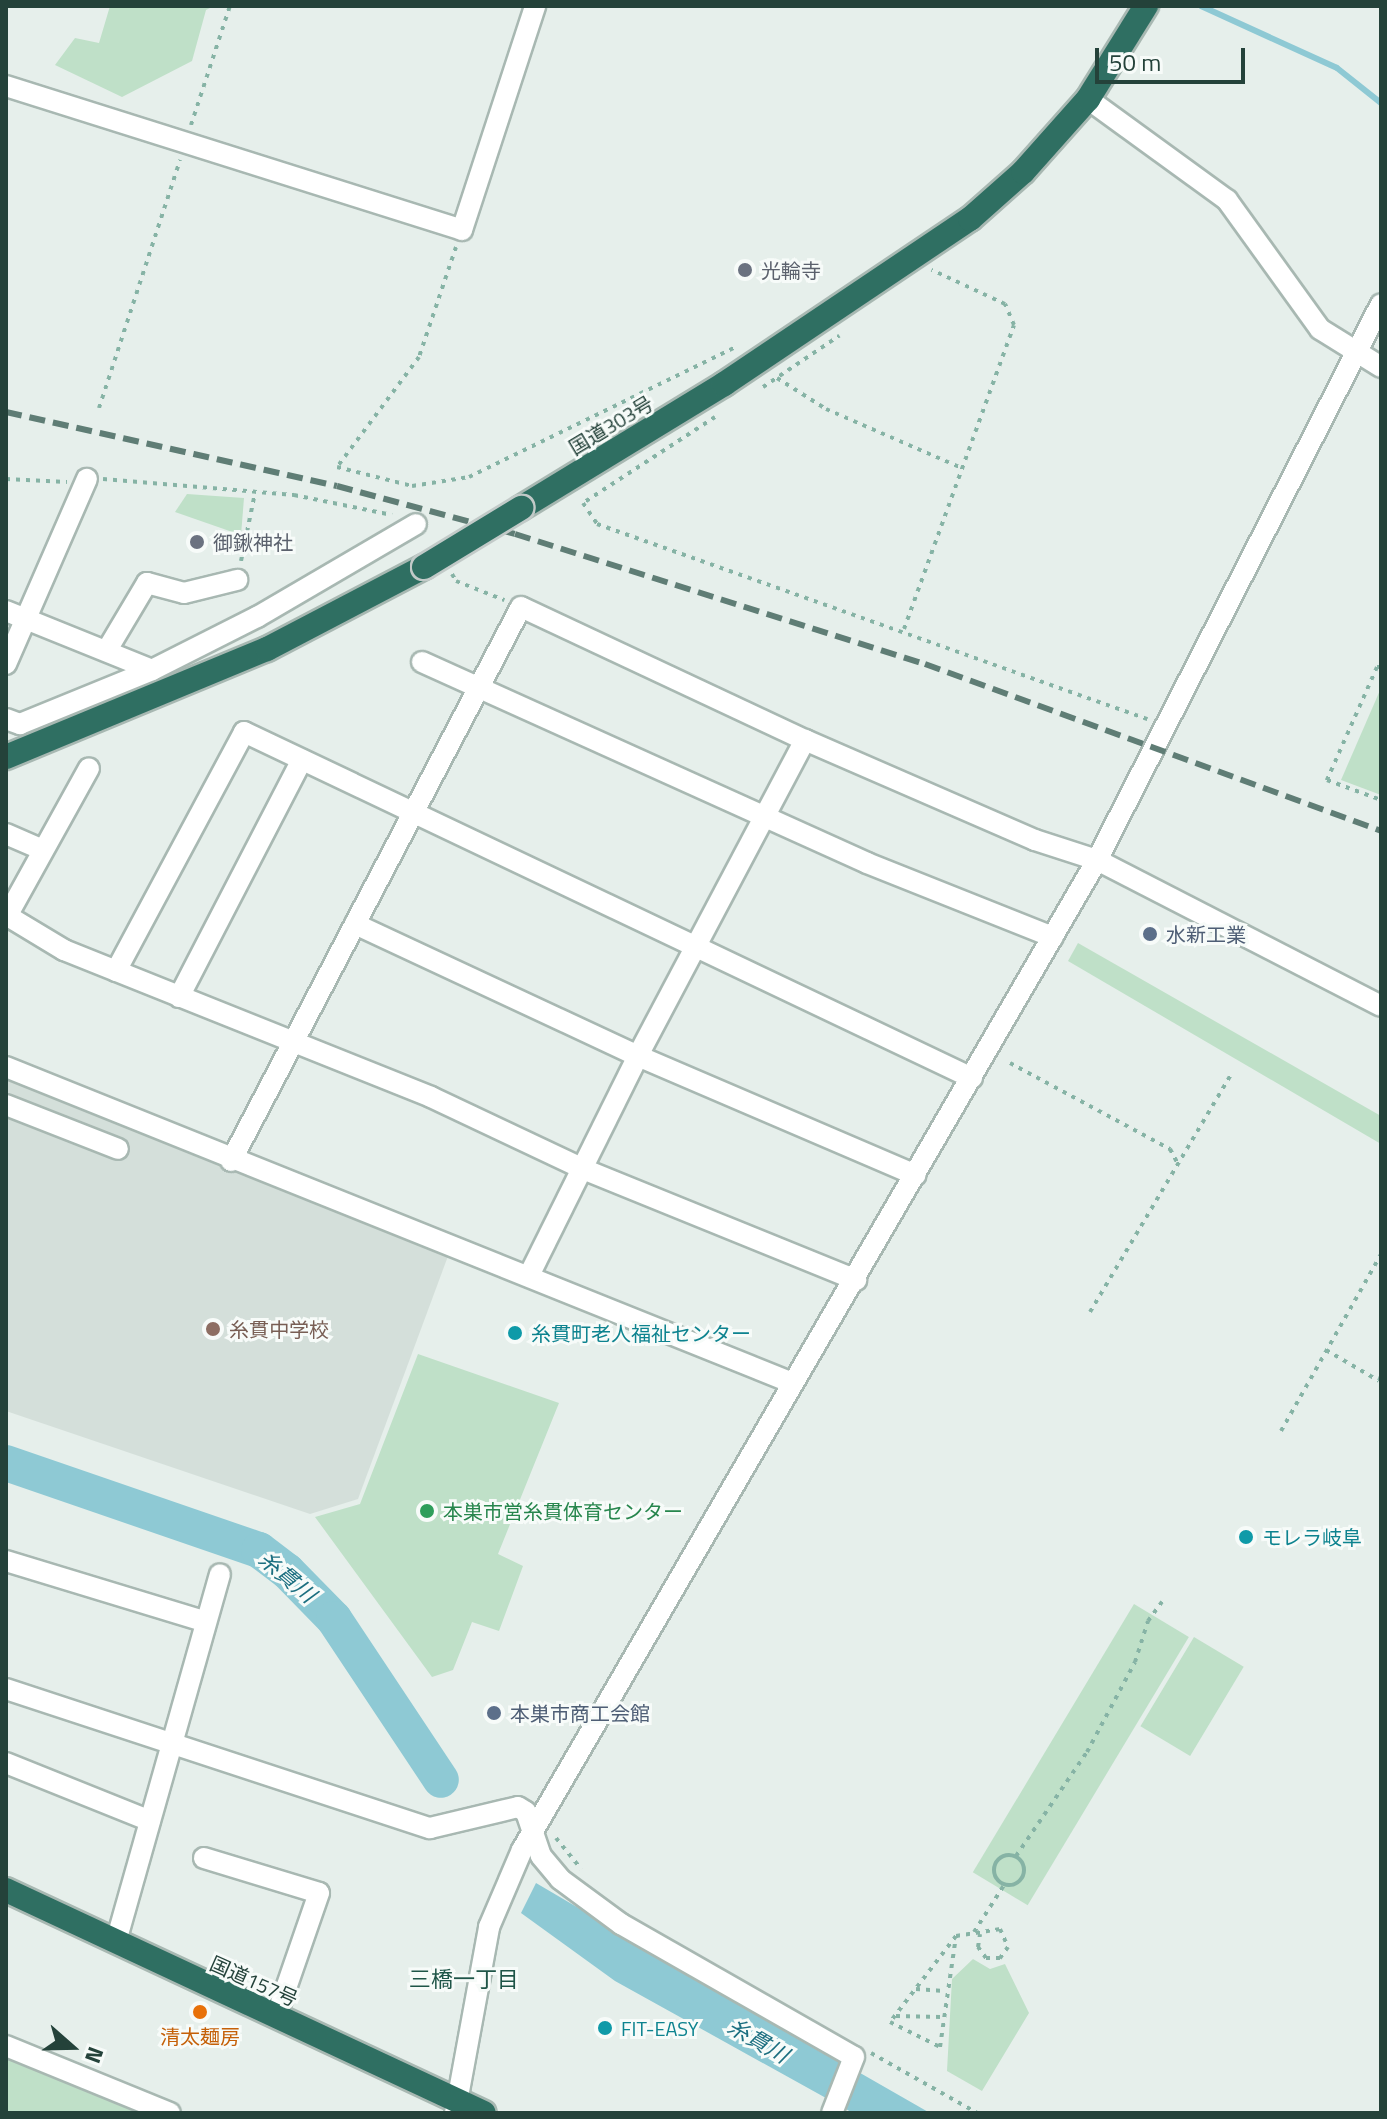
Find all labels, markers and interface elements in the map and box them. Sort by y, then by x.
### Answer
scale bar [1099,32,1249,82]
text: 50 m [1109,44,1161,80]
place label: 光輪寺 [761,258,821,282]
marker: 光輪寺 [736,261,754,279]
street label: 国道303号 [565,391,657,459]
place label: 御鍬神社 [213,530,293,554]
marker: 御鍬神社 [188,533,206,551]
place label: 水新工業 [1166,922,1246,946]
marker: 水新工業 [1141,925,1159,943]
place label: 糸貫中学校 [229,1317,329,1341]
marker: 糸貫中学校 [204,1320,222,1338]
place label: 糸貫町老人福祉センター [531,1321,751,1345]
marker: 糸貫町老人福祉センター [506,1324,524,1342]
place label: 本巣市営糸貫体育センター [443,1499,683,1523]
marker: 本巣市営糸貫体育センター [418,1502,436,1520]
place label: モレラ岐阜 [1262,1525,1362,1549]
marker: モレラ岐阜 [1237,1528,1255,1546]
water label: 糸貫川 [253,1546,321,1608]
place label: 本巣市商工会館 [510,1701,650,1725]
marker: 本巣市商工会館 [485,1704,503,1722]
street label: 国道157号 [206,1951,302,2011]
district label: 三橋一丁目 [409,1967,519,1993]
marker: 清太麺房 [191,2003,209,2021]
north arrow [32,2007,112,2087]
water label: 糸貫川 [723,2013,793,2069]
place label: FIT-EASY [621,2016,699,2040]
marker: FIT-EASY [596,2019,614,2037]
place label: 清太麺房 [160,2024,240,2048]
text: N [76,2042,113,2068]

